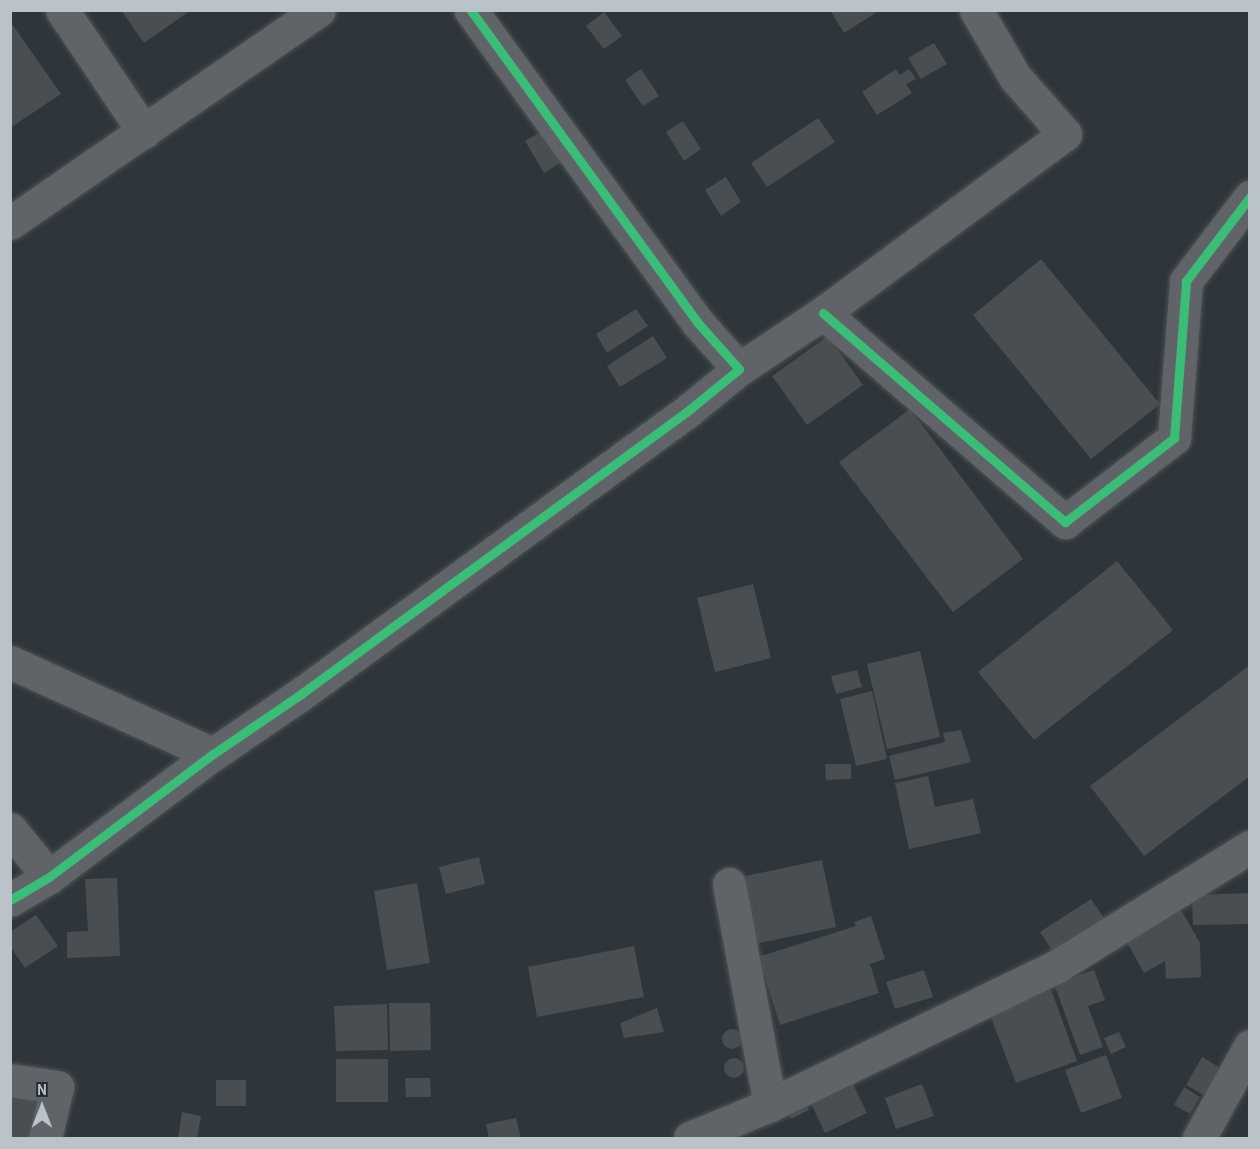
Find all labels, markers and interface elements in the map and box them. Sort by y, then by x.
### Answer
north arrow [12,1077,72,1137]
text: N [37,1078,47,1100]

